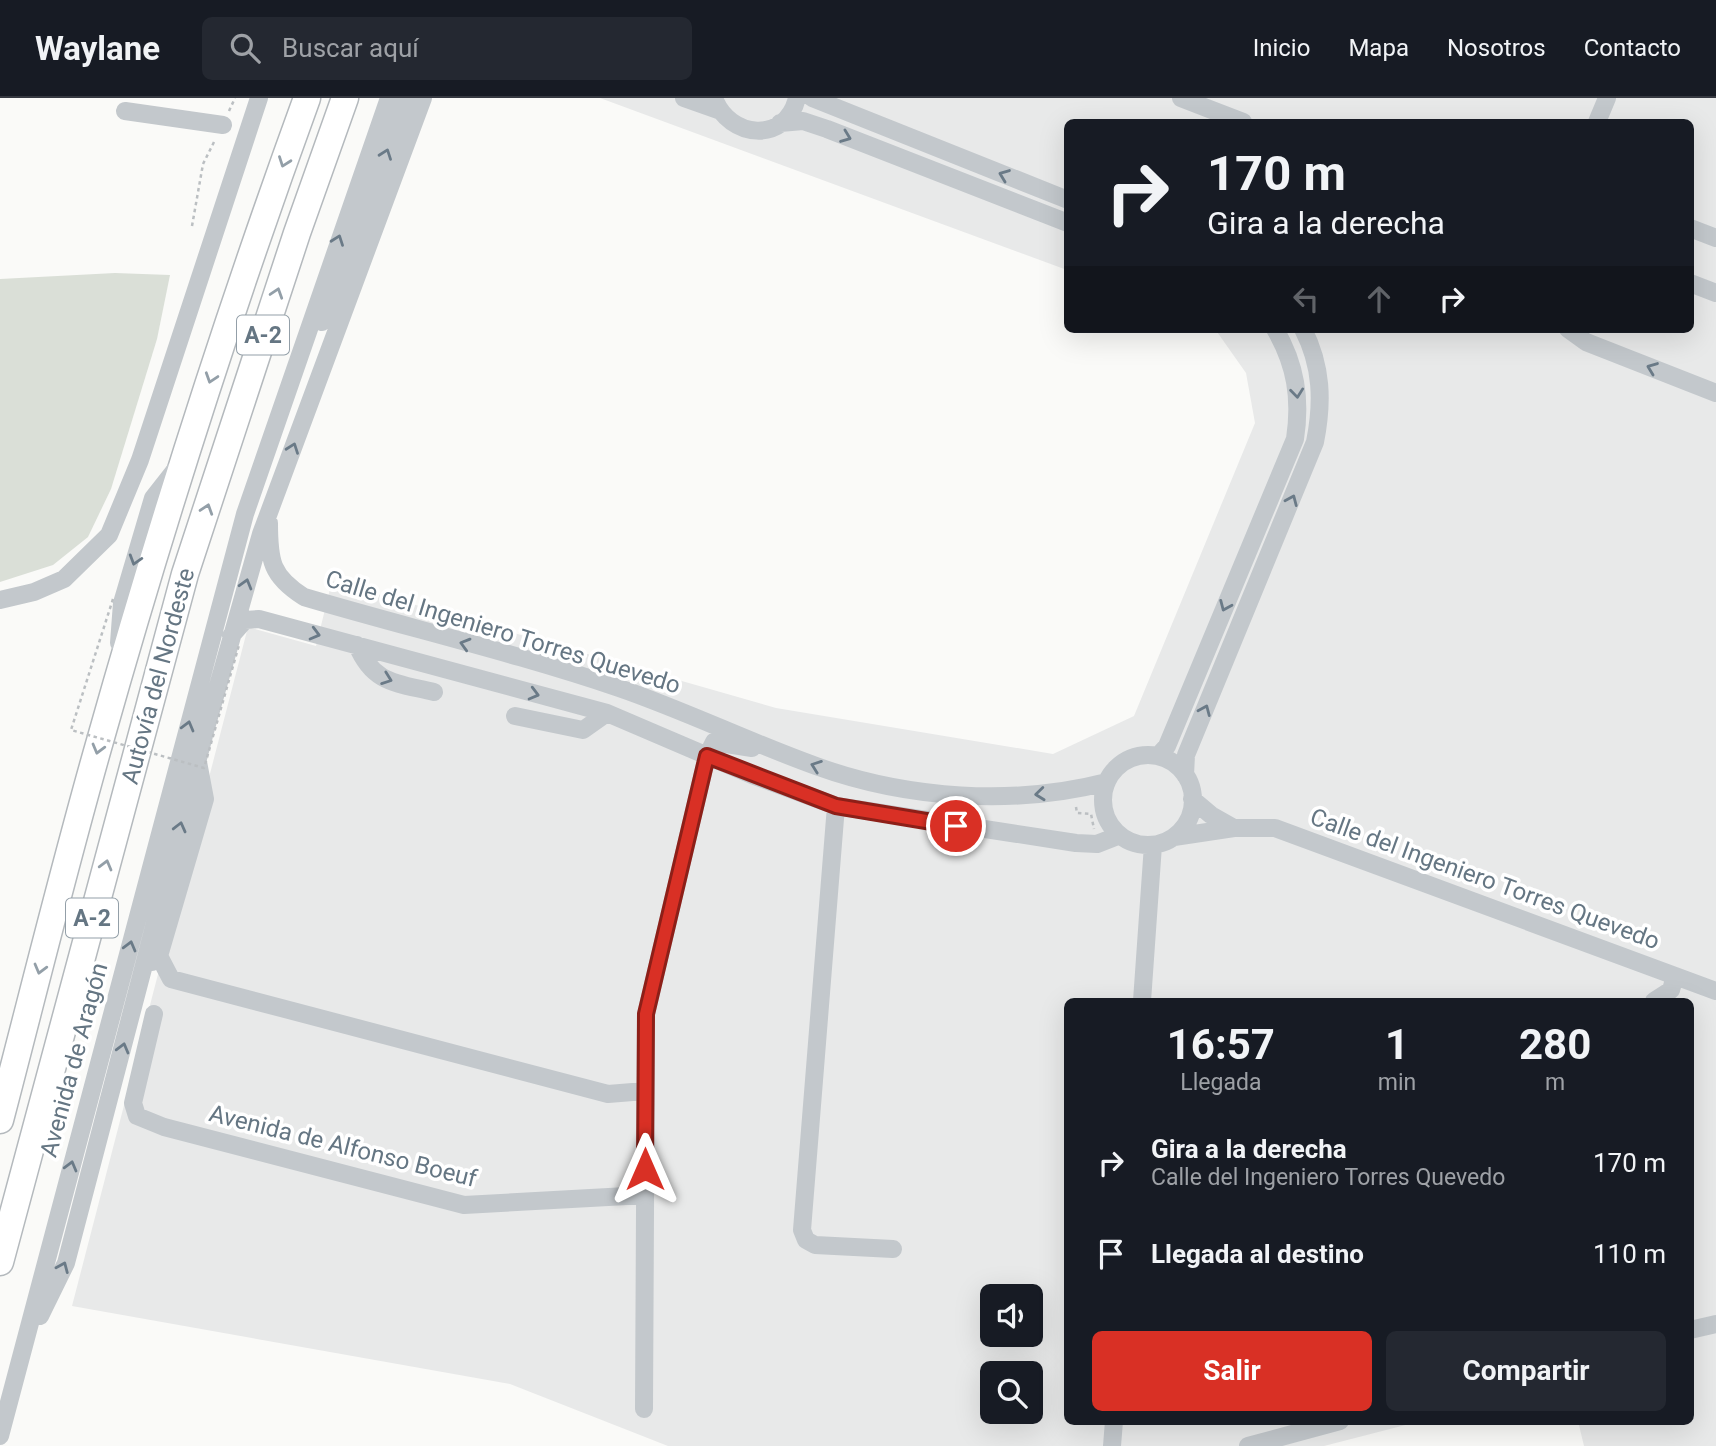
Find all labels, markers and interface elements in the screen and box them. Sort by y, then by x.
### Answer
search box [202,17,692,80]
text: Waylane [35,29,160,68]
icon: search [226,29,264,67]
text: Buscar aquí [282,33,419,63]
text: Inicio [1253,34,1310,62]
text: Mapa [1348,34,1409,62]
text: Nosotros [1447,34,1546,62]
text: Contacto [1584,34,1681,62]
one-way arrow [839,128,851,142]
text: 170 m [1207,145,1346,202]
icon: right [1092,147,1183,238]
one-way arrow [378,148,392,160]
one-way arrow [278,156,292,168]
one-way arrow [999,170,1011,184]
text: Gira a la derecha [1207,204,1445,242]
one-way arrow [330,234,344,246]
icon: left [1287,280,1325,318]
icon: ahead [1360,280,1398,318]
icon: right [1433,280,1471,318]
one-way arrow [269,287,283,299]
road number: A-2 [237,316,289,354]
one-way arrow [1647,362,1659,376]
one-way arrow [205,371,220,383]
one-way arrow [1289,388,1304,399]
one-way arrow [284,443,298,455]
one-way arrow [1284,495,1298,508]
one-way arrow [198,503,213,515]
one-way arrow [129,553,144,565]
street label: Autovía del Nordeste [116,565,200,787]
street label: Calle del Ingeniero Torres Quevedo [322,565,684,699]
one-way arrow [238,579,253,591]
one-way arrow [1219,599,1233,611]
one-way arrow [309,626,321,640]
one-way arrow [460,638,472,652]
one-way arrow [381,671,393,685]
one-way arrow [528,685,540,700]
one-way arrow [1196,705,1210,717]
one-way arrow [180,720,194,732]
one-way arrow [91,743,106,755]
one-way arrow [811,760,823,774]
one-way arrow [1034,786,1046,801]
pin [926,796,986,856]
street label: Calle del Ingeniero Torres Quevedo [1307,803,1663,955]
icon: arrive [937,807,975,845]
one-way arrow [172,822,186,834]
one-way arrow [98,859,113,871]
road number: A-2 [66,898,118,938]
one-way arrow [121,940,136,952]
street label: Avenida de Aragón [35,960,113,1160]
one-way arrow [34,963,48,975]
text: 16:57 [1167,1020,1275,1069]
text: 1 [1385,1020,1409,1069]
text: 280 [1519,1020,1591,1069]
one-way arrow [114,1042,129,1054]
text: Llegada [1180,1069,1261,1096]
text: min [1378,1069,1416,1096]
text: m [1545,1069,1565,1096]
street label: Avenida de Alfonso Boeuf [206,1099,480,1193]
position arrow [608,1132,682,1206]
text: Gira a la derecha [1151,1134,1347,1164]
icon: right [1092,1144,1130,1182]
text: 170 m [1593,1148,1666,1178]
one-way arrow [63,1160,78,1172]
text: Calle del Ingeniero Torres Quevedo [1151,1164,1505,1191]
icon: arrive [1092,1235,1130,1273]
text: Llegada al destino [1151,1239,1364,1269]
text: 110 m [1593,1239,1666,1269]
one-way arrow [55,1262,69,1274]
map controls [980,1284,1043,1424]
button: sound [980,1284,1043,1347]
button: Salir [1092,1331,1372,1411]
button: Compartir [1386,1331,1666,1411]
button: search [980,1361,1043,1424]

